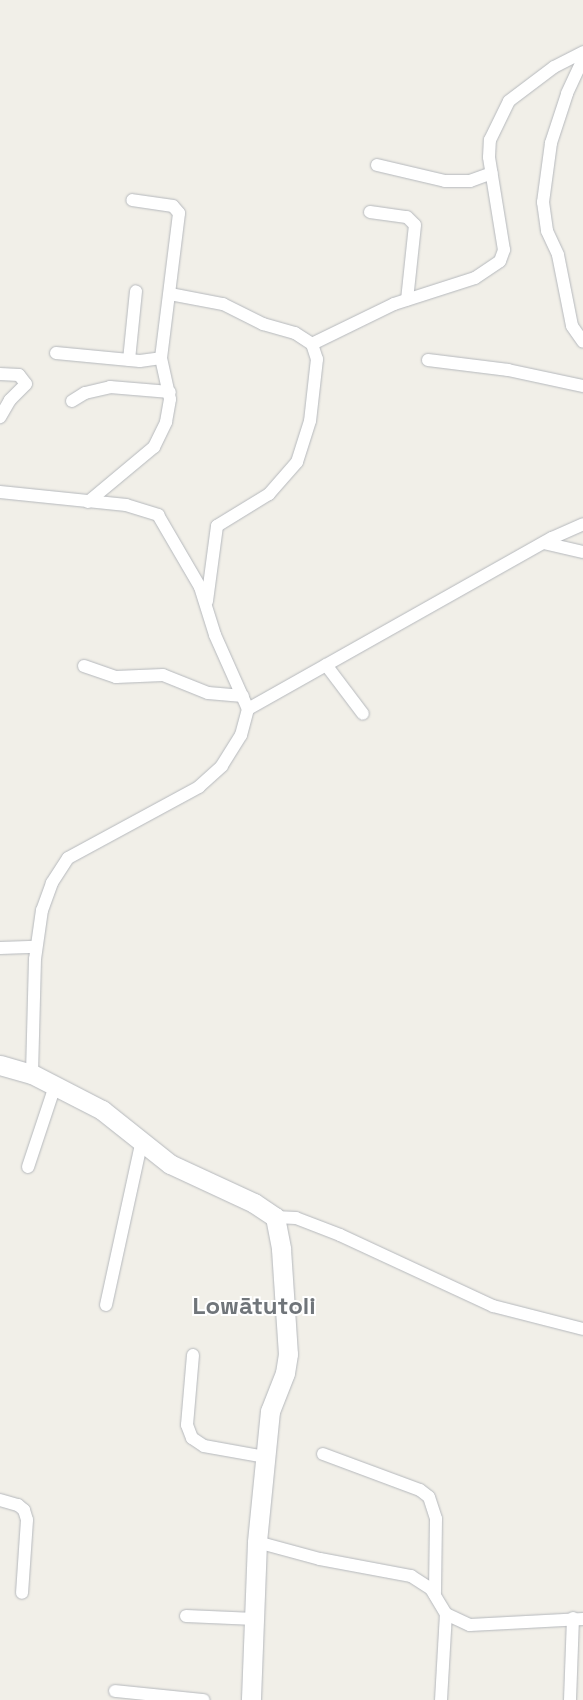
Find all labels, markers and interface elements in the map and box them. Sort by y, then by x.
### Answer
district label: Lowātutoli [192,1292,316,1320]

